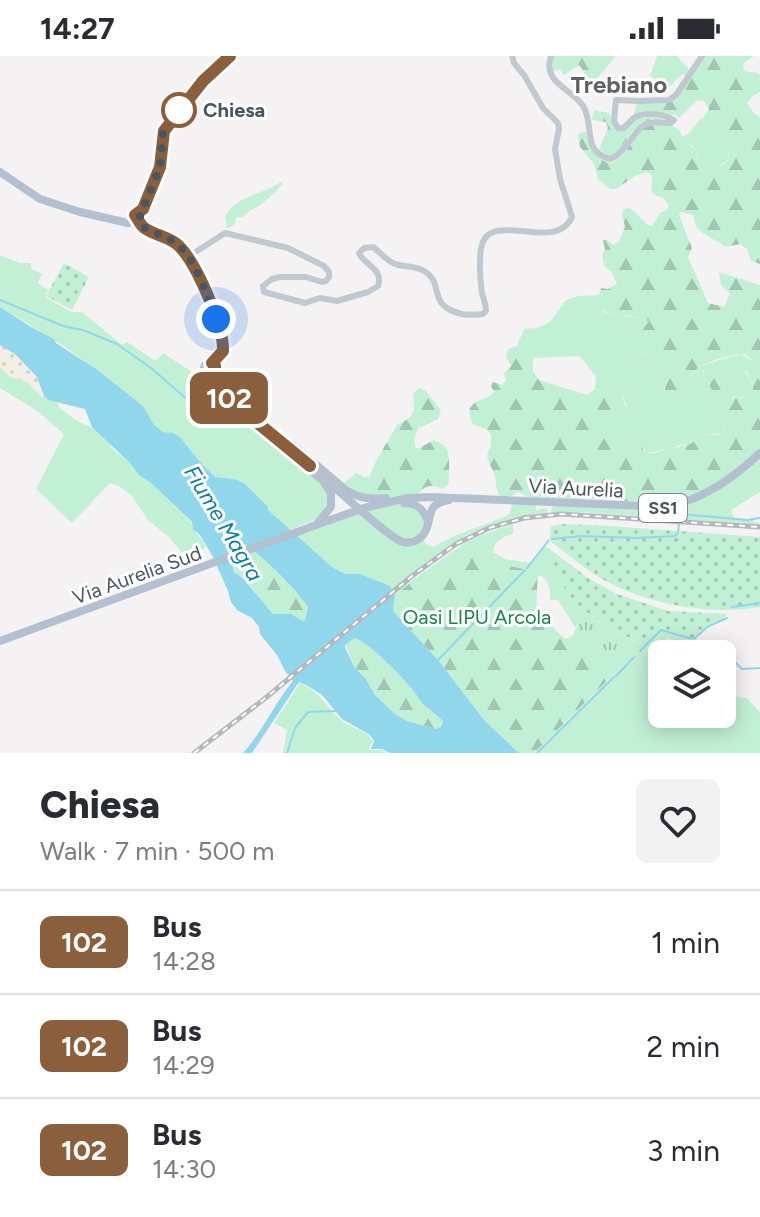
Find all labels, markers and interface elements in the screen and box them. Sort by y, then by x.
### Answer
text: 14:27 [40,10,115,47]
district label: Trebiano [571,70,667,99]
marker: Chiesa [162,93,196,127]
place label: Chiesa [203,98,265,122]
your location [196,299,236,339]
line badge: 102 [183,372,275,424]
text: 102 [206,381,252,415]
water label: Fiume Magra [178,460,269,586]
street label: Via Aurelia [528,474,624,502]
road number: SS1 [639,494,687,522]
street label: Via Aurelia Sud [69,541,205,609]
park label: Oasi LIPU Arcola [403,605,551,629]
map controls [648,640,736,728]
button: layers [648,640,736,728]
button: heart [636,779,720,863]
text: Chiesa [40,782,160,828]
text: Walk · 7 min · 500 m [40,835,274,867]
text: Bus [152,908,201,945]
text: 1 min [651,924,720,961]
text: 102 [61,925,107,959]
text: 14:28 [152,945,216,977]
text: Bus [152,1012,201,1049]
text: 2 min [647,1028,720,1065]
text: 102 [61,1029,107,1063]
text: 14:29 [152,1049,215,1081]
text: Bus [152,1116,201,1153]
text: 3 min [647,1132,720,1169]
text: 102 [61,1133,107,1167]
text: 14:30 [152,1153,216,1185]

